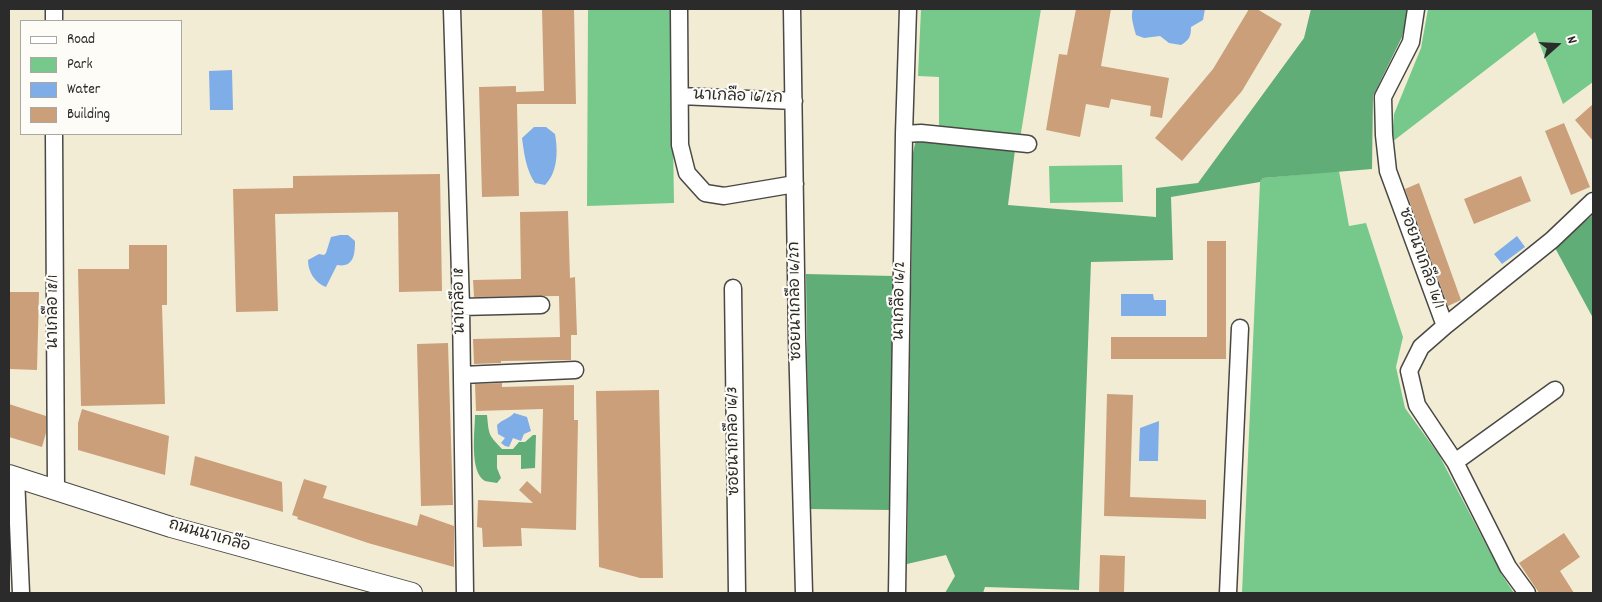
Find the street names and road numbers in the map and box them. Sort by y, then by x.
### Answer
street label: นาเกลือ 16/2ก [693,87,783,109]
street label: ซอยนาเกลือ 16/1 [1393,206,1447,312]
street label: ซอยนาเกลือ 16/2ก [786,241,808,361]
street label: นาเกลือ 16/2 [891,261,911,341]
street label: นาเกลือ 18 [451,268,471,334]
street label: นาเกลือ 18/1 [45,275,65,349]
street label: ซอยนาเกลือ 16/3 [724,386,746,496]
street label: ถนนนาเกลือ [166,516,252,558]

